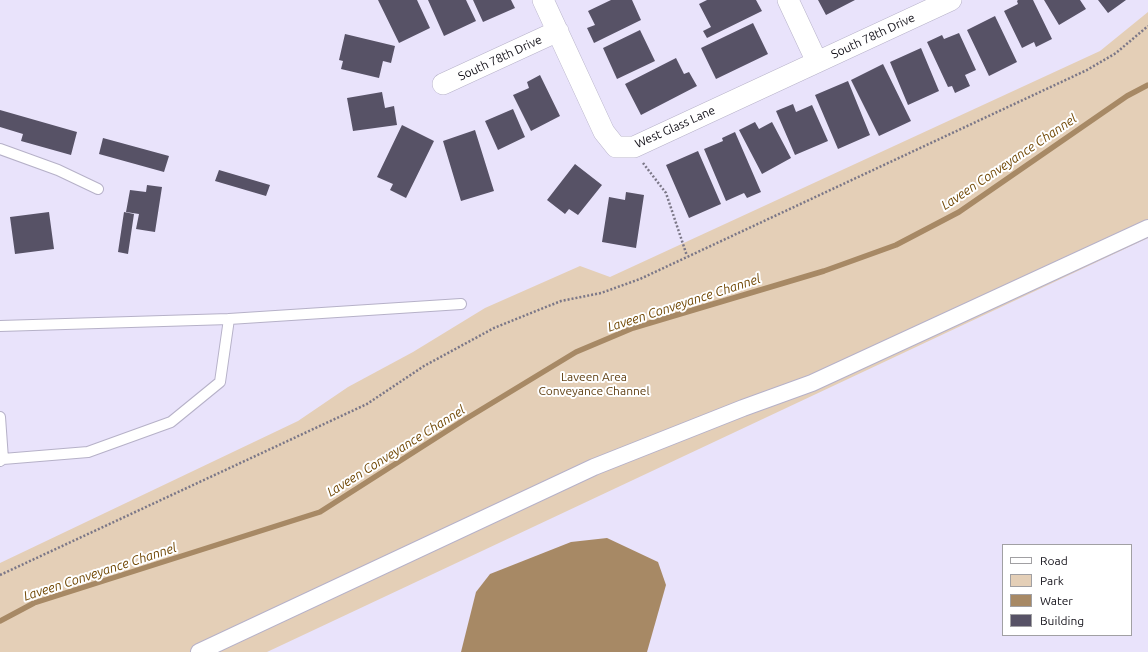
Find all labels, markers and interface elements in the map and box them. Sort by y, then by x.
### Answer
street label: South 78th Drive [829,10,917,62]
street label: South 78th Drive [456,32,544,84]
street label: West Glass Lane [633,103,717,151]
water label: Laveen Conveyance Channel [938,111,1080,213]
water label: Laveen Conveyance Channel [605,271,763,335]
park label: Laveen Area Conveyance Channel [538,370,650,398]
water label: Laveen Conveyance Channel [324,402,468,500]
water label: Laveen Conveyance Channel [21,540,179,604]
legend [1002,544,1132,636]
text: Road [1040,554,1068,567]
text: Park [1040,574,1064,587]
text: Water [1040,594,1073,607]
text: Building [1040,614,1084,627]

